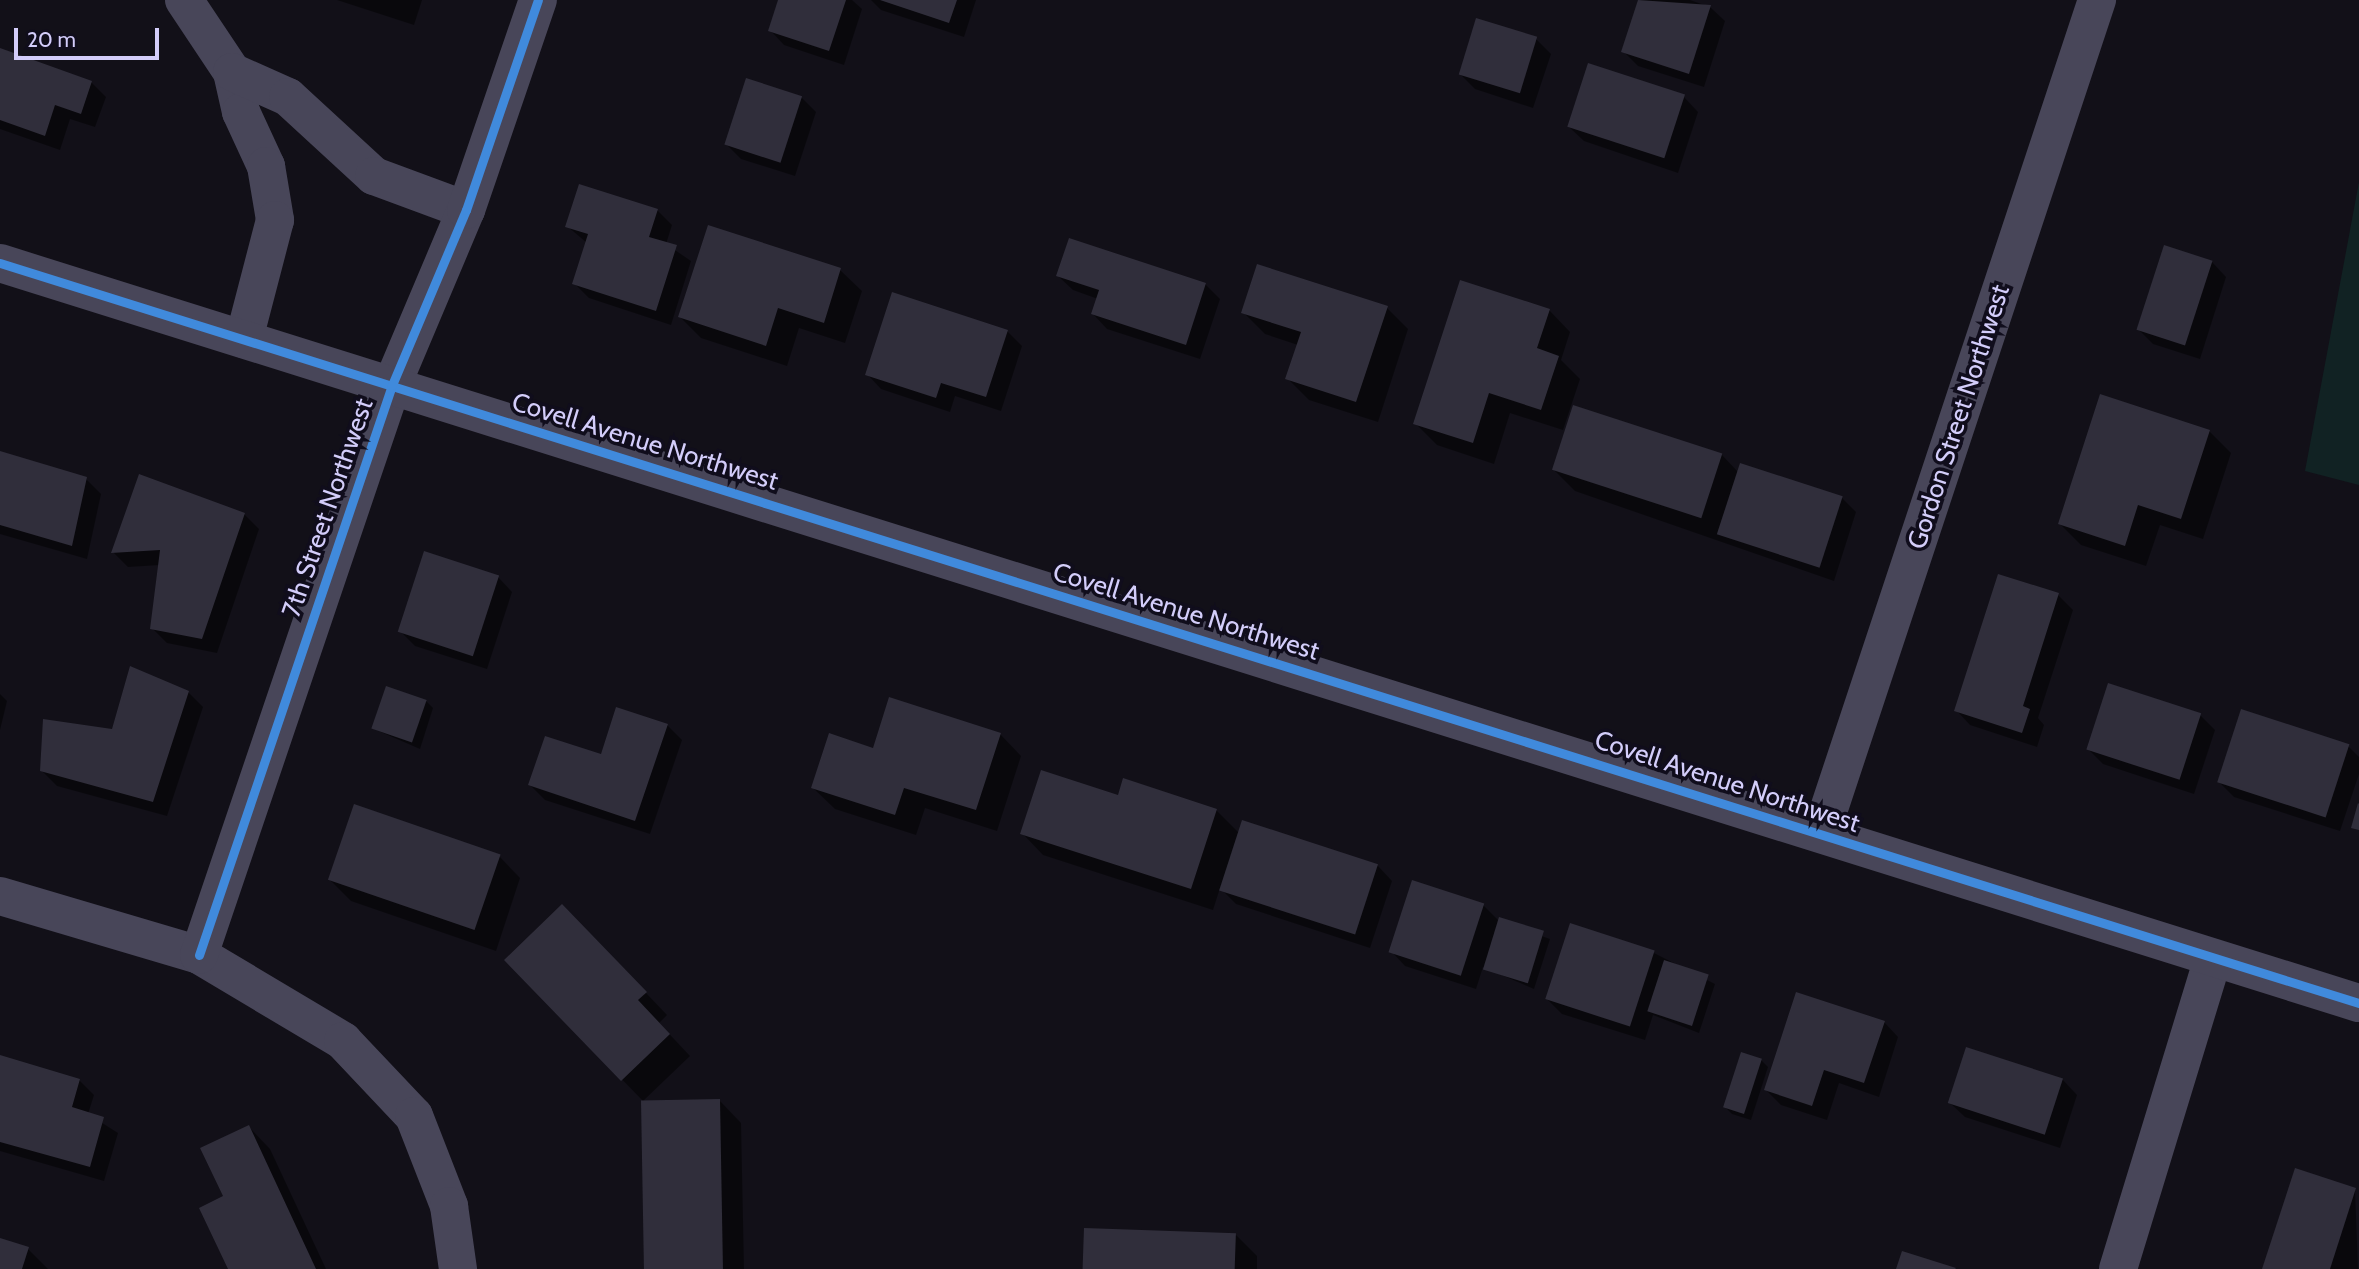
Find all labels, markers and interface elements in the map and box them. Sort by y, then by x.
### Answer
scale bar [18,14,163,58]
text: 20 m [27,27,76,52]
street label: Gordon Street Northwest [1902,281,2016,553]
street label: Covell Avenue Northwest [508,387,782,497]
street label: 7th Street Northwest [276,395,380,621]
street label: Covell Avenue Northwest [1049,557,1323,667]
street label: Covell Avenue Northwest [1591,724,1863,840]

